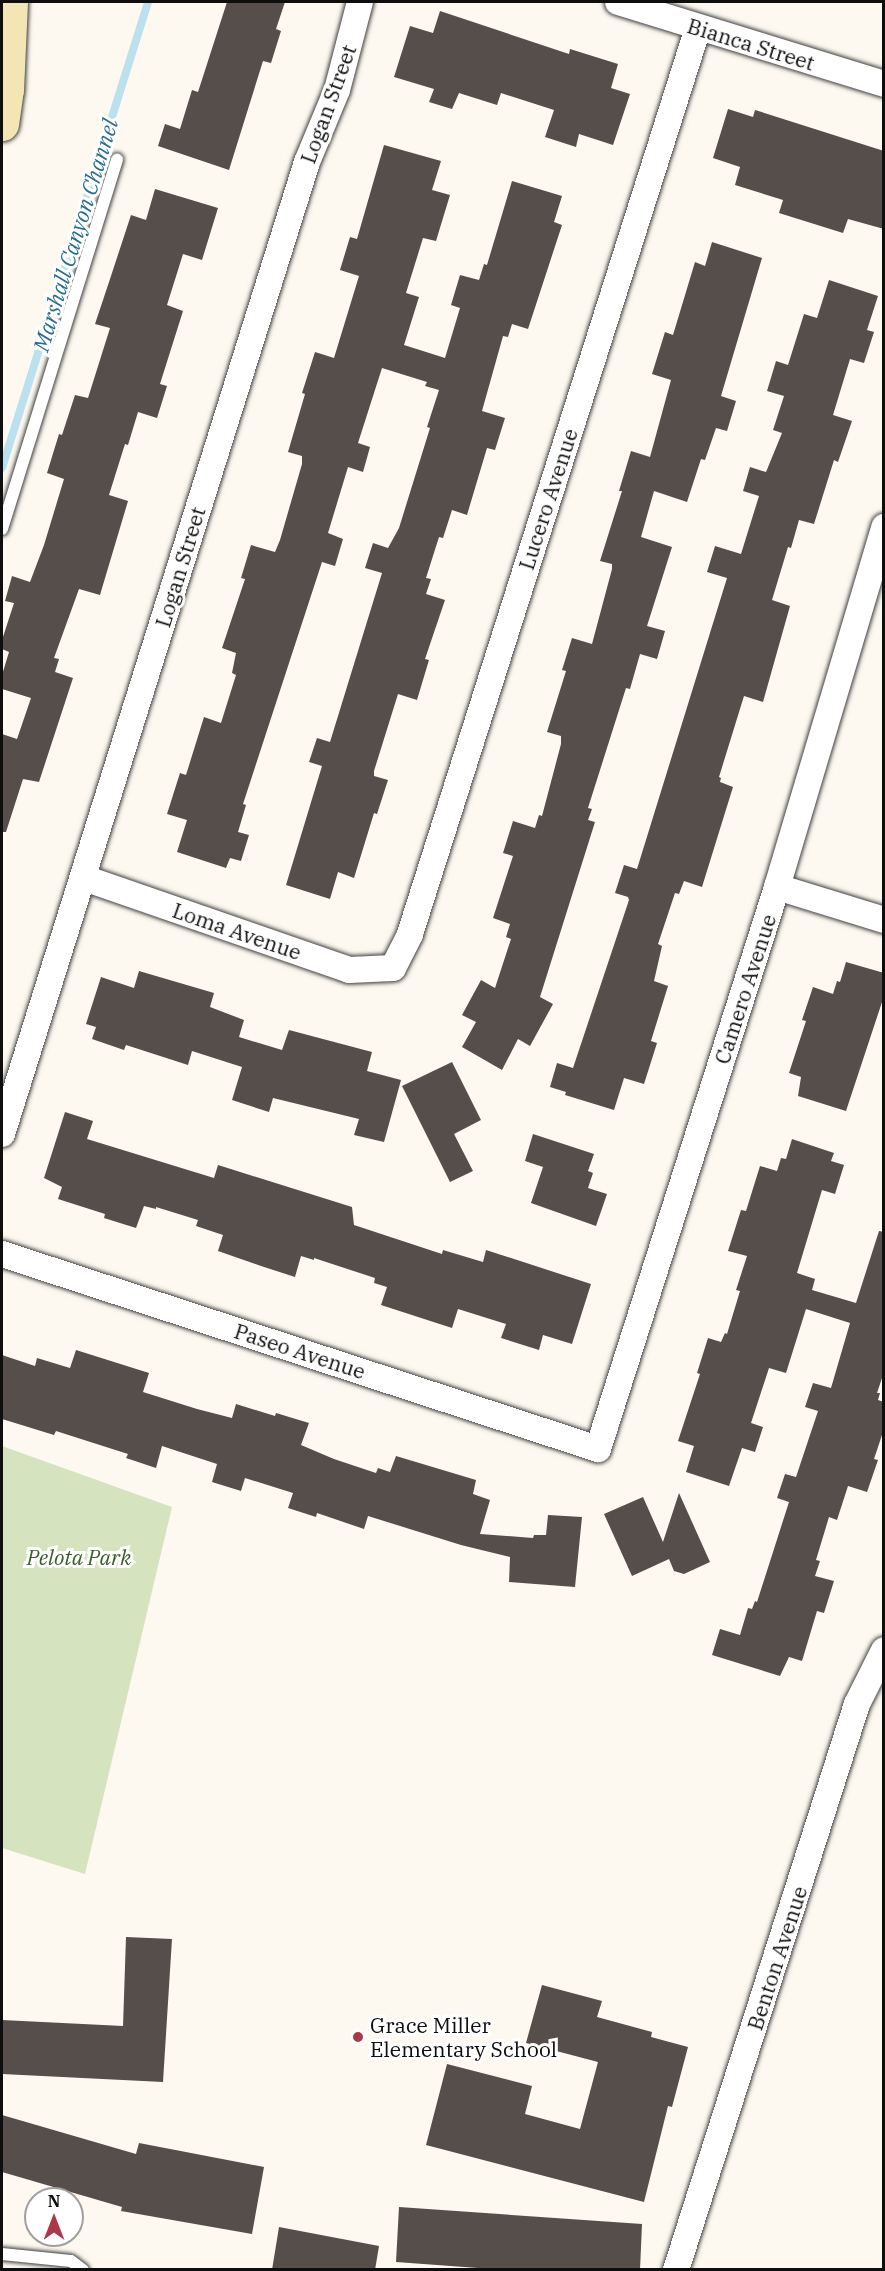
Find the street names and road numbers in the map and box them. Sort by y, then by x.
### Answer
street label: Bianca Street [684,13,818,75]
street label: Logan Street [295,41,361,167]
street label: Lucero Avenue [513,425,583,573]
street label: Logan Street [150,504,210,630]
street label: Loma Avenue [169,897,305,965]
street label: Camero Avenue [709,911,781,1067]
street label: Paseo Avenue [231,1318,369,1384]
street label: Benton Avenue [742,1883,812,2033]

